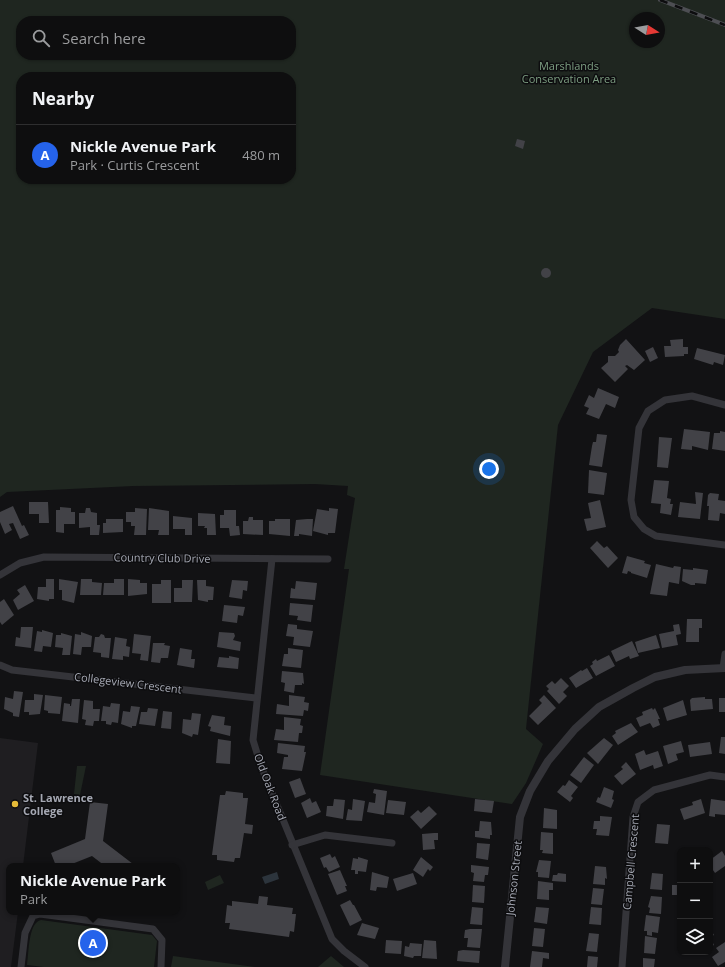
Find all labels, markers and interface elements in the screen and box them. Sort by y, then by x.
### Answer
north arrow [629,12,665,48]
search box [16,16,296,60]
icon: search [30,27,52,49]
text: Search here [62,28,146,48]
park label: Marshlands Conservation Area [522,58,616,86]
text: Nearby [32,87,94,110]
text: Nickle Avenue Park [70,136,216,156]
text: A [41,146,49,164]
text: 480 m [242,146,280,164]
text: Park · Curtis Crescent [70,156,199,174]
your location [479,459,499,479]
street label: Country Club Drive [113,549,211,566]
street label: Collegeview Crescent [73,668,183,697]
street label: Old Oak Road [251,751,290,822]
place label: St. Lawrence College [23,790,93,818]
marker: St. Lawrence College [10,799,20,809]
street label: Campbell Crescent [619,813,642,911]
street label: Johnson Street [502,840,525,917]
map controls [677,847,713,955]
button: + [677,847,713,883]
popup [6,863,180,915]
text: Nickle Avenue Park [20,870,166,890]
button: − [677,883,713,919]
text: Park [20,890,47,908]
button: layers [677,919,713,955]
pin: A [80,928,106,958]

